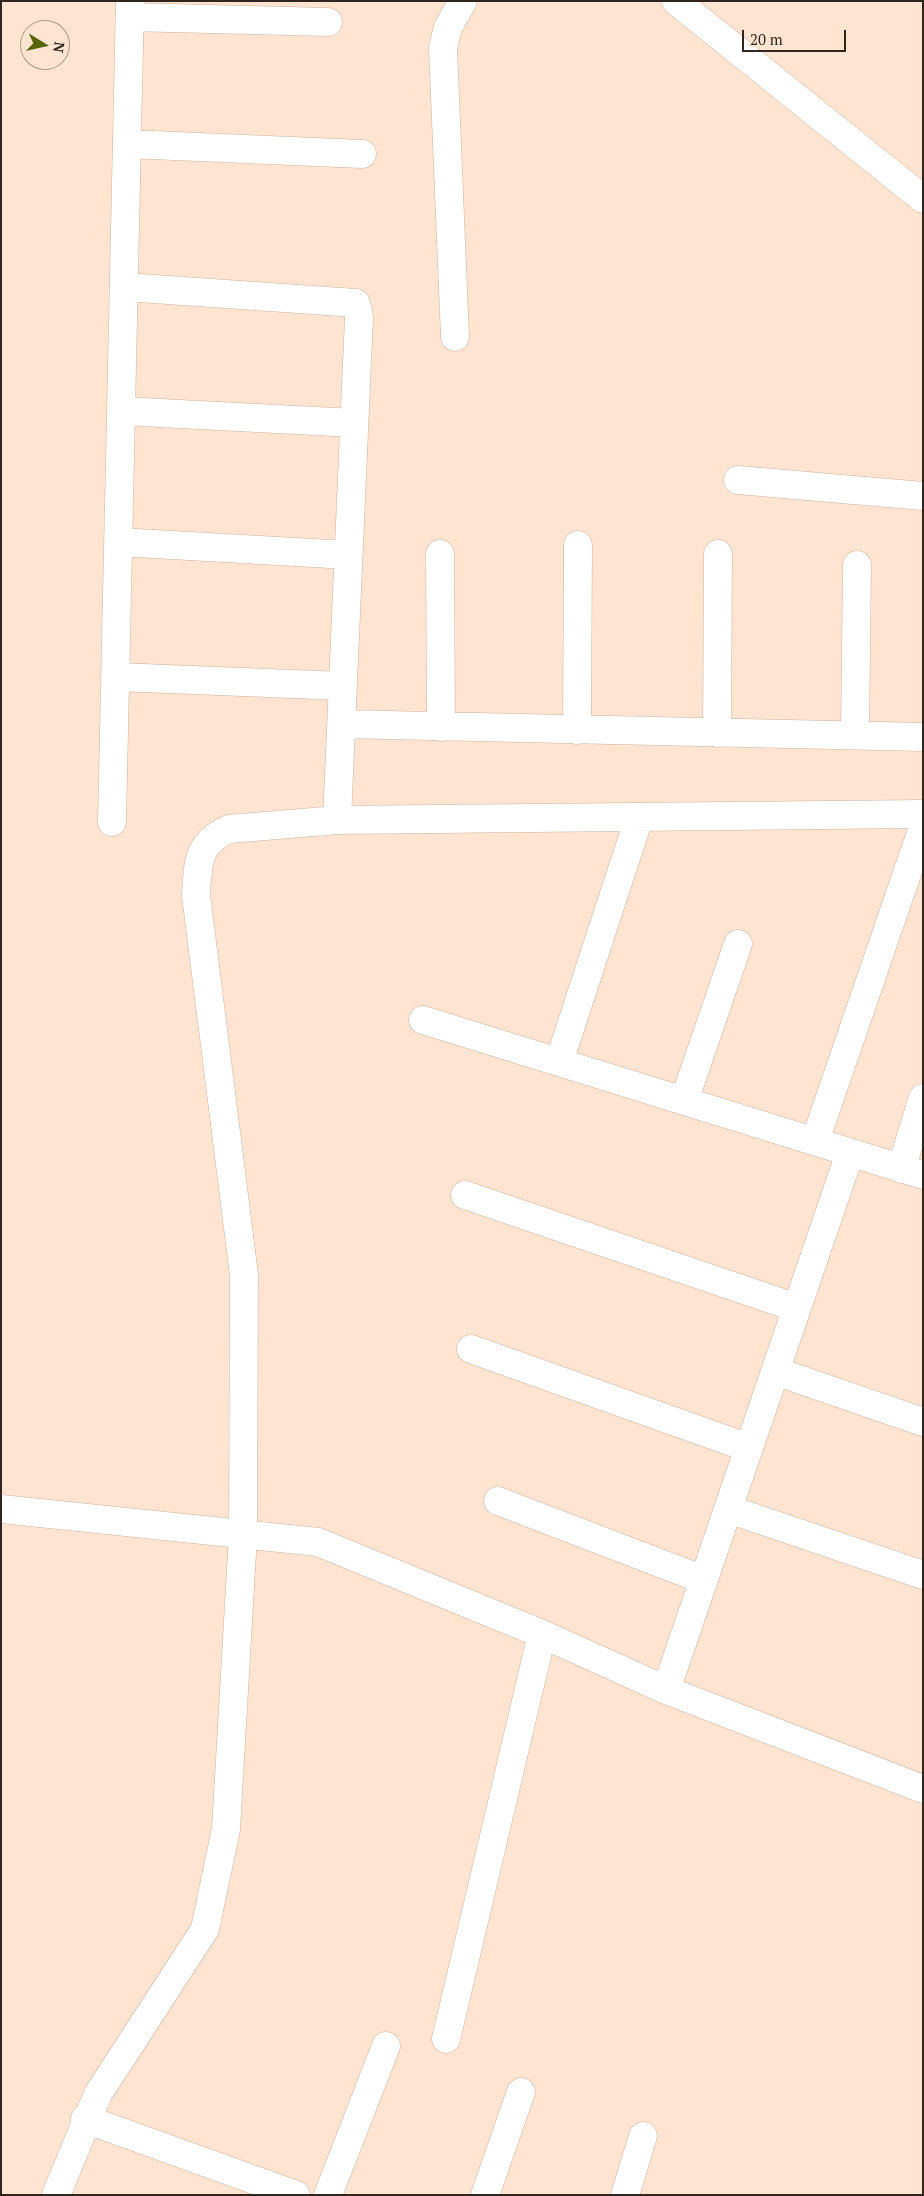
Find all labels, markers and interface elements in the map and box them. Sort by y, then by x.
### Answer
north arrow [20,20,70,70]
scale bar [744,20,848,52]
text: 20 m [750,29,783,49]
text: N [49,41,70,54]

